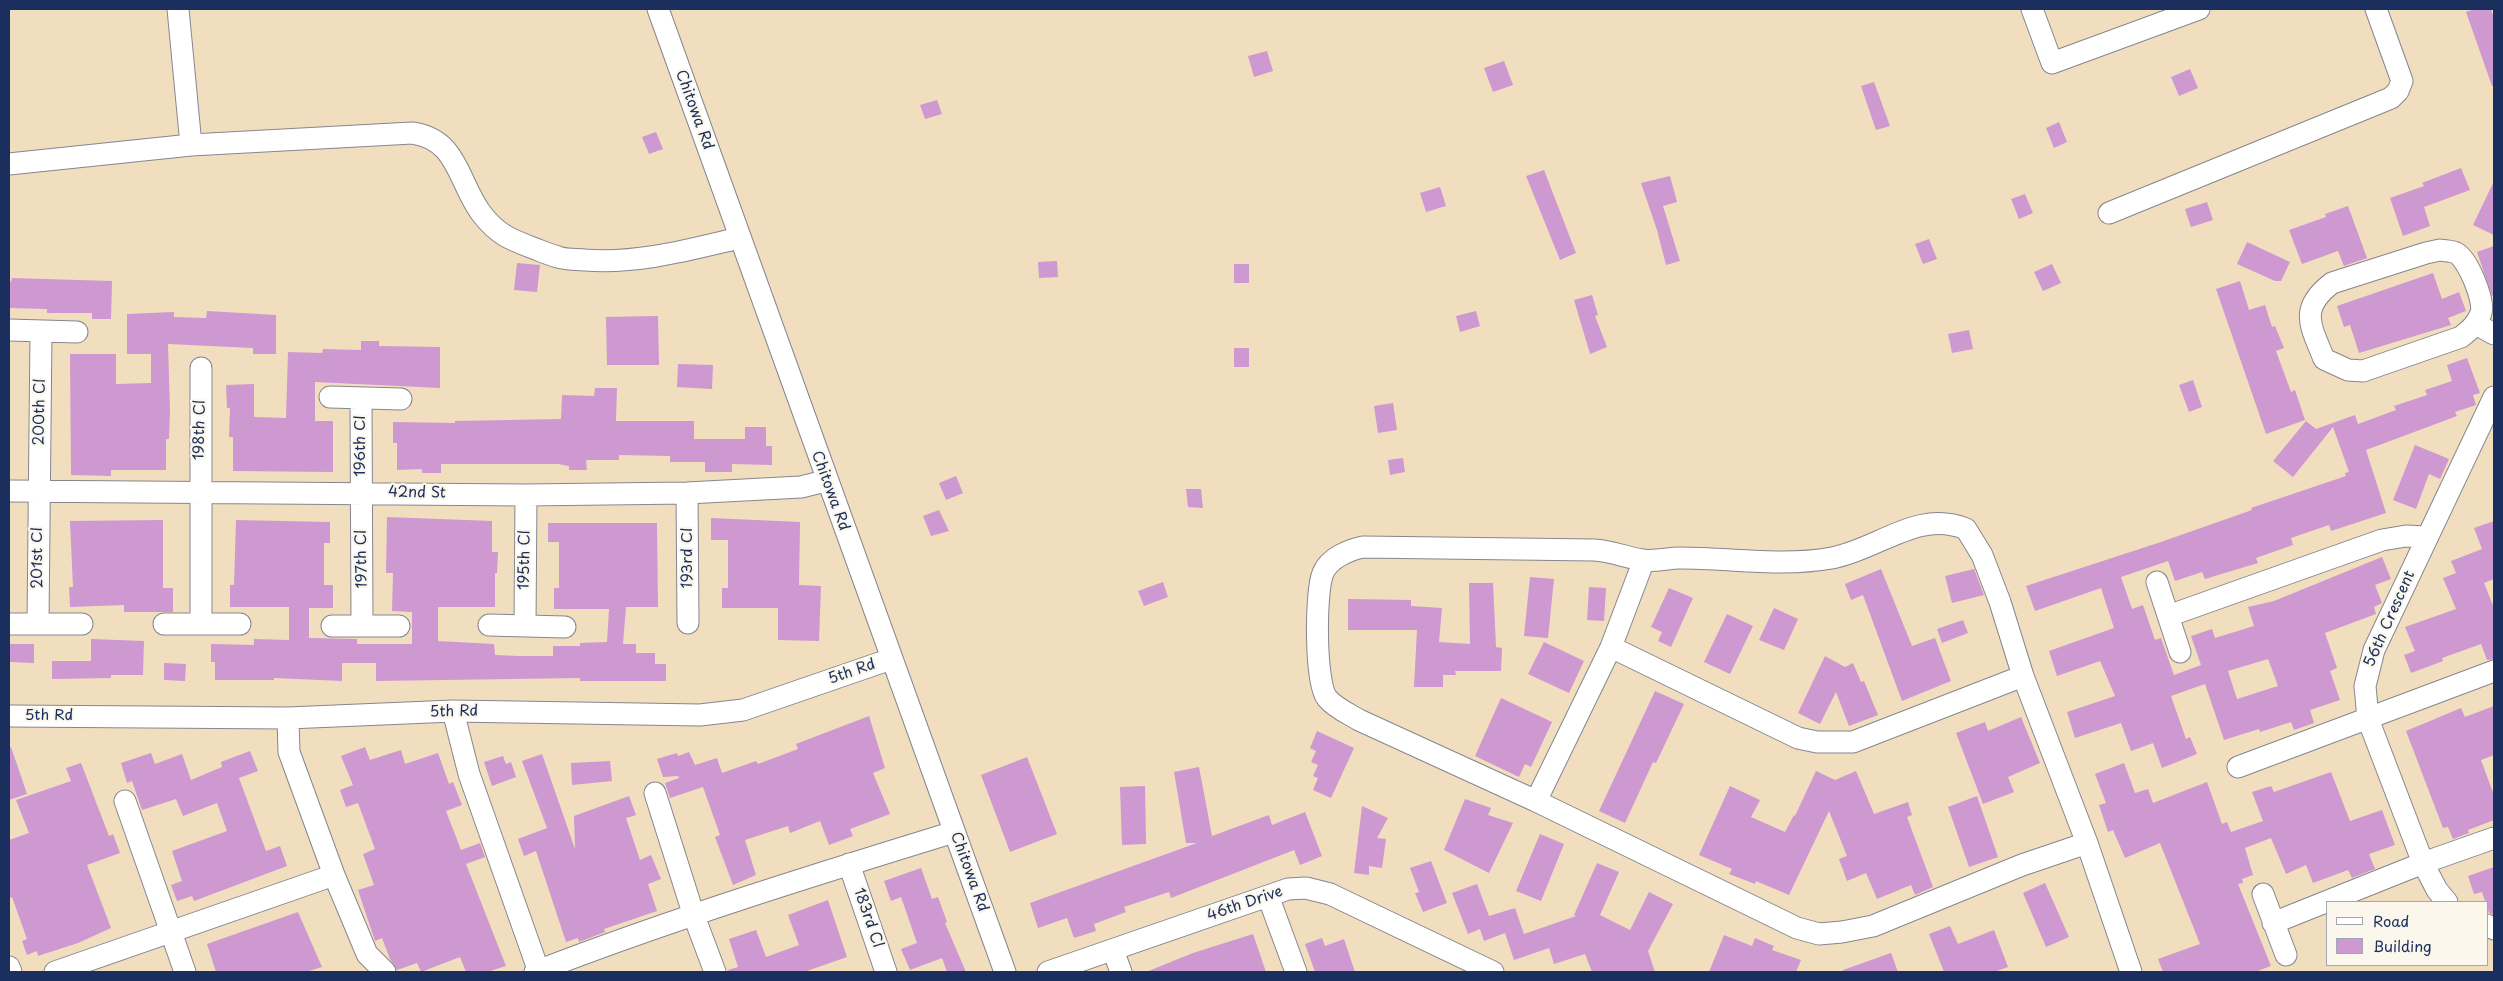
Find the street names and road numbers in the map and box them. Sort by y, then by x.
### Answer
street label: Chitowa Rd [671,67,717,153]
street label: 200th Cl [30,378,50,446]
street label: 198th Cl [190,400,210,460]
street label: 196th Cl [352,415,370,477]
street label: Chitowa Rd [807,448,853,534]
street label: 42nd St [388,483,446,503]
street label: 201st Cl [29,527,47,589]
street label: 193rd Cl [679,528,697,588]
street label: 197th Cl [352,530,372,588]
street label: 195th Cl [515,530,535,590]
street label: 56th Crescent [2361,568,2419,670]
street label: 5th Rd [826,656,878,688]
street label: 5th Rd [430,703,478,721]
street label: 5th Rd [25,707,73,725]
street label: Chitowa Rd [946,829,992,915]
street label: 46th Drive [1205,883,1285,925]
street label: 183rd Cl [849,886,887,950]

